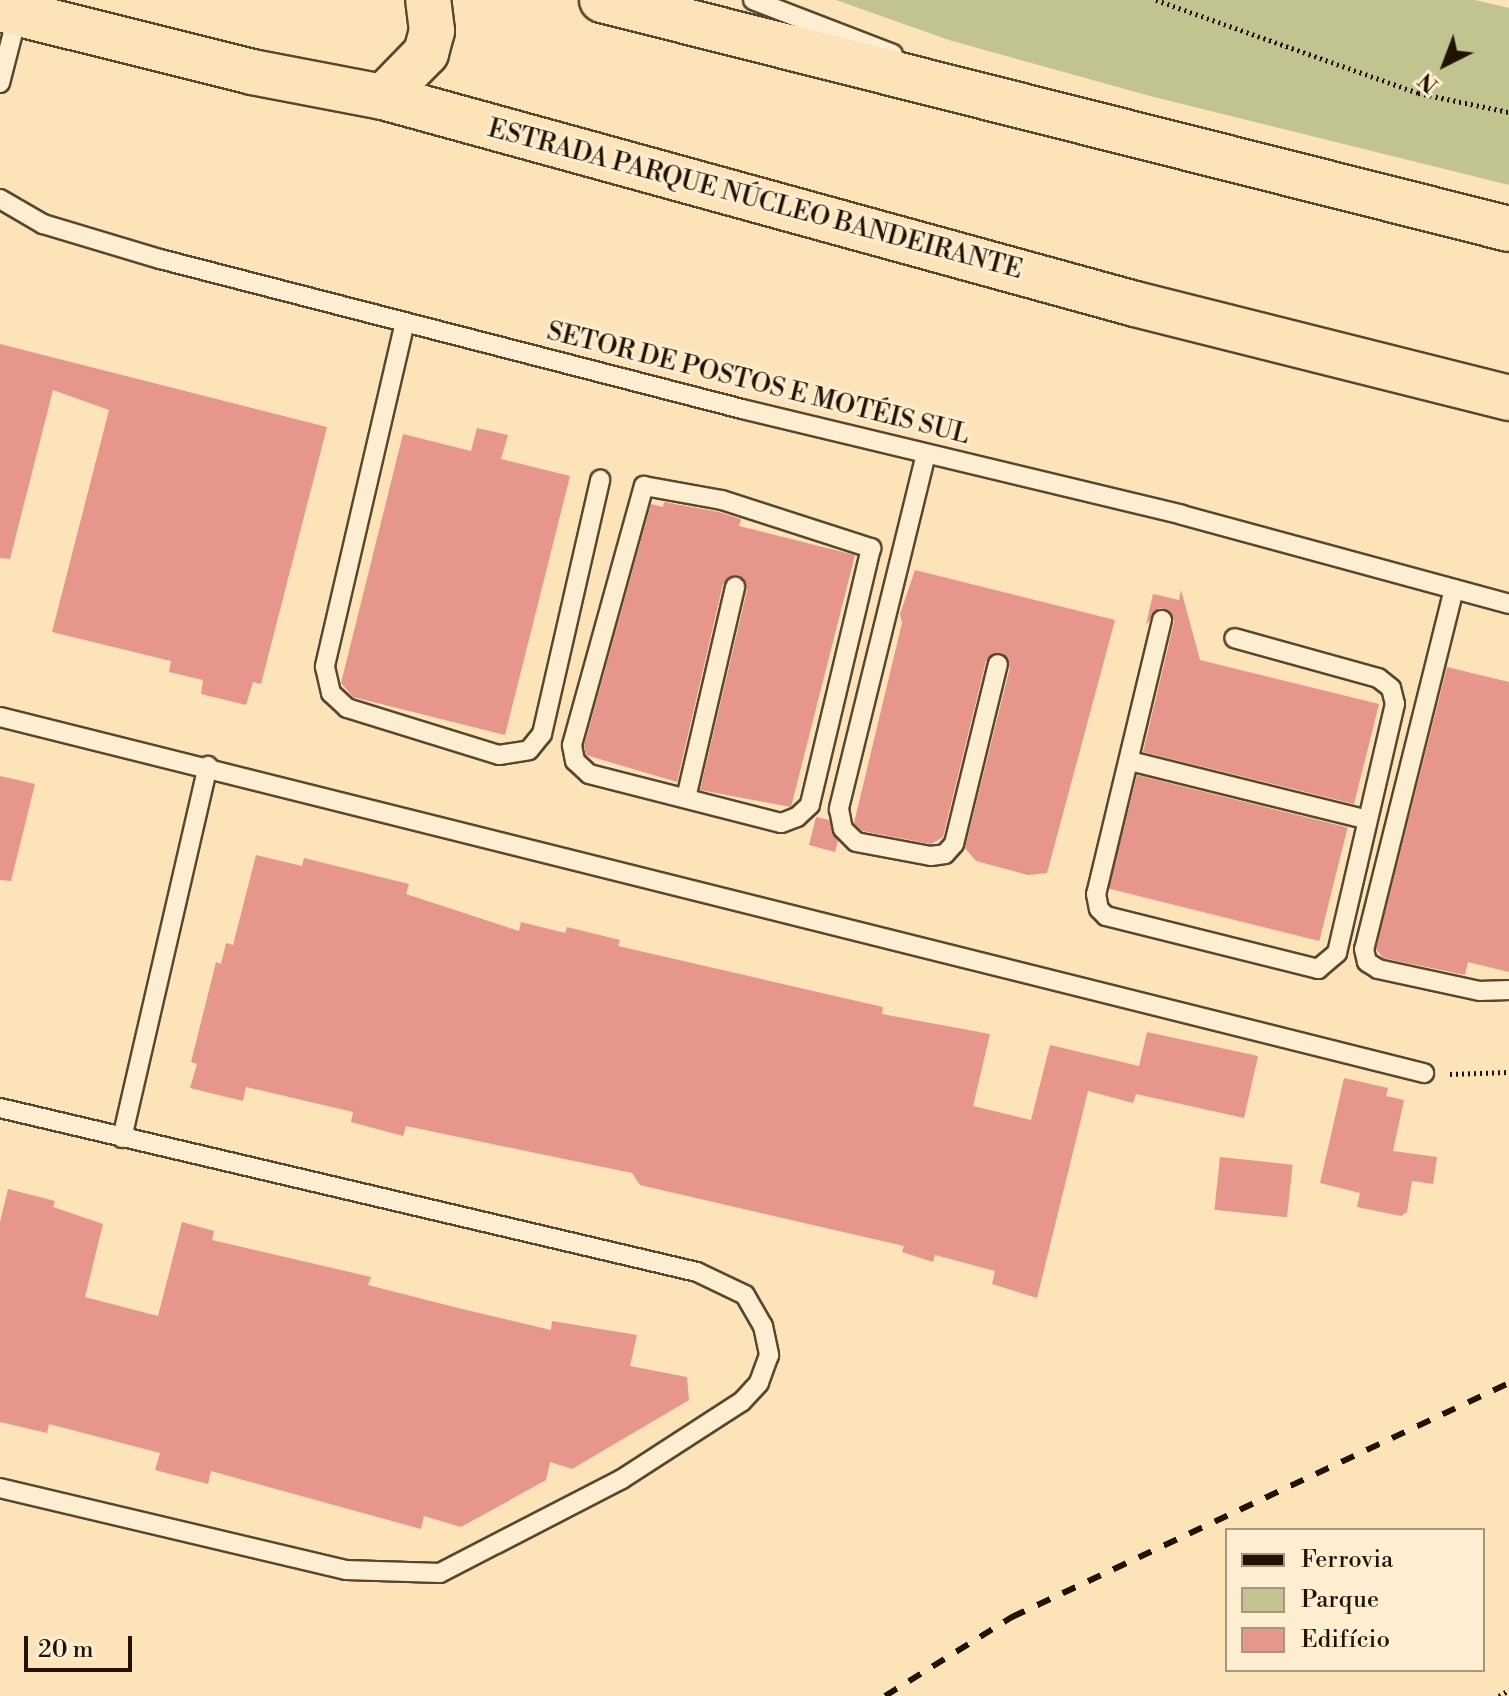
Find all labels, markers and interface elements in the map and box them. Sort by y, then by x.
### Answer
north arrow [1405,24,1485,104]
text: N [1413,66,1444,98]
street label: ESTRADA PARQUE NÚCLEO BANDEIRANTE [484,114,1026,286]
street label: SETOR DE POSTOS E MOTÉIS SUL [544,316,972,452]
legend [1225,1528,1485,1672]
text: Ferrovia [1301,1545,1393,1575]
text: Parque [1301,1585,1379,1615]
scale bar [28,1620,136,1670]
text: Edifício [1301,1625,1390,1655]
text: 20 m [38,1635,94,1665]

